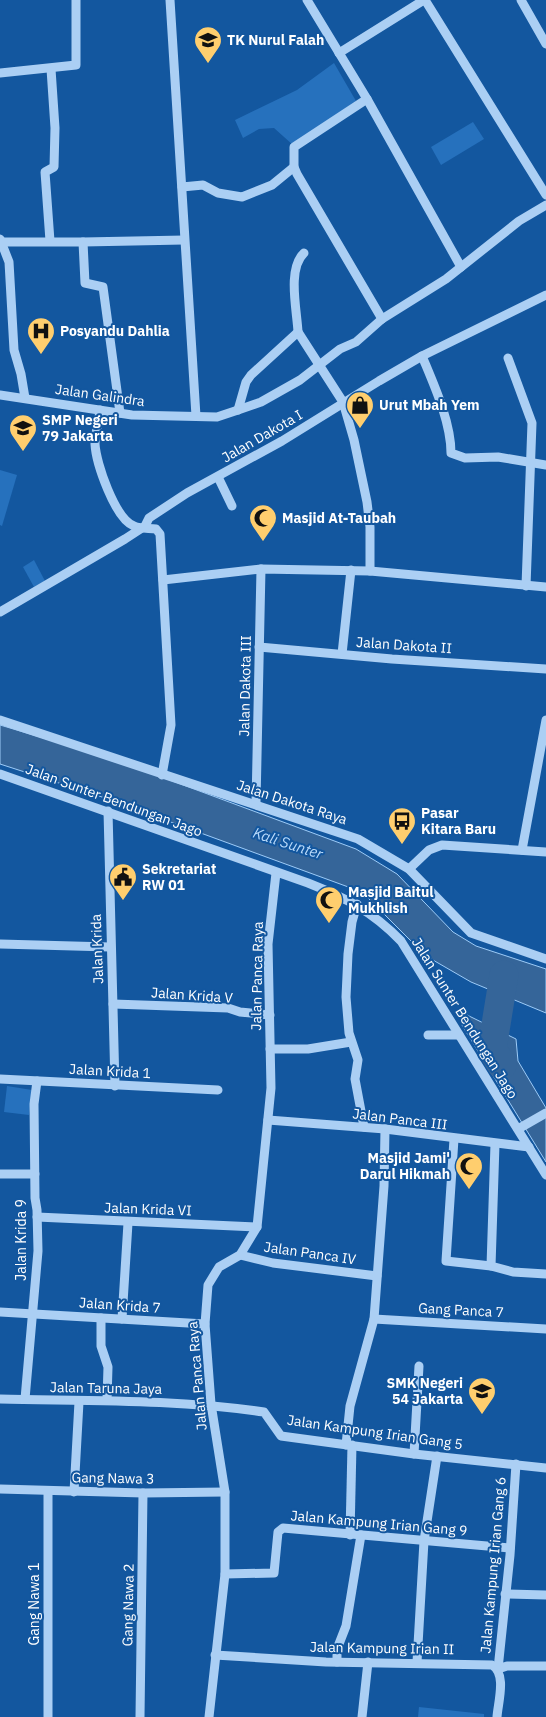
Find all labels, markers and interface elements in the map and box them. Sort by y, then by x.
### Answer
school or university icon: TK Nurul Falah [193,25,223,64]
place label: TK Nurul Falah [227,31,324,49]
hospital icon: Posyandu Dahlia [26,316,56,355]
place label: Posyandu Dahlia [60,322,170,340]
street label: Jalan Galindra [54,380,146,410]
shop icon: Urut Mbah Yem [345,390,375,429]
place label: Urut Mbah Yem [379,396,480,414]
street label: Jalan Dakota I [218,406,306,466]
place label: SMP Negeri 79 Jakarta [42,411,118,445]
school or university icon: SMP Negeri 79 Jakarta [8,413,38,452]
mosque icon: Masjid At-Taubah [248,503,278,542]
place label: Masjid At-Taubah [282,509,396,527]
street label: Jalan Dakota II [356,633,452,657]
street label: Jalan Dakota III [235,635,255,737]
street label: Jalan Sunter Bendungan Jago [23,760,205,840]
street label: Jalan Dakota Raya [234,776,350,829]
place label: Pasar Kitara Baru [421,804,496,838]
bus stop icon: Pasar Kitara Baru [387,806,417,845]
water label: Kali Sunter [251,823,326,863]
place label: Sekretariat RW 01 [142,860,216,894]
public building icon: Sekretariat RW 01 [108,862,138,901]
place label: Masjid Baitul Mukhlish [348,883,434,917]
mosque icon: Masjid Baitul Mukhlish [314,885,344,924]
street label: Jalan Krida [87,913,107,984]
street label: Jalan Panca Raya [247,921,267,1031]
street label: Jalan Sunter Bendungan Jago [408,934,522,1102]
street label: Jalan Krida V [150,983,234,1007]
street label: Jalan Krida 1 [69,1060,151,1082]
street label: Jalan Panca III [351,1104,449,1134]
place label: Masjid Jami' Darul Hikmah [360,1149,450,1183]
mosque icon: Masjid Jami' Darul Hikmah [454,1151,484,1190]
street label: Jalan Krida VI [104,1198,192,1220]
street label: Jalan Krida 9 [12,1199,30,1281]
street label: Jalan Panca IV [263,1238,358,1268]
street label: Jalan Krida 7 [79,1293,161,1317]
street label: Gang Panca 7 [418,1299,504,1321]
street label: Jalan Panca Raya [183,1320,211,1431]
place label: SMK Negeri 54 Jakarta [387,1374,463,1408]
school or university icon: SMK Negeri 54 Jakarta [467,1376,497,1415]
street label: Jalan Taruna Jaya [50,1378,163,1398]
street label: Jalan Kampung Irian Gang 5 [286,1411,464,1453]
street label: Gang Nawa 3 [71,1468,155,1488]
street label: Jalan Kampung Irian Gang 6 [476,1476,510,1654]
street label: Jalan Kampung Irian Gang 9 [290,1506,468,1540]
street label: Gang Nawa 1 [25,1563,43,1646]
street label: Gang Nawa 2 [118,1563,138,1647]
street label: Jalan Kampung Irian II [310,1638,454,1658]

